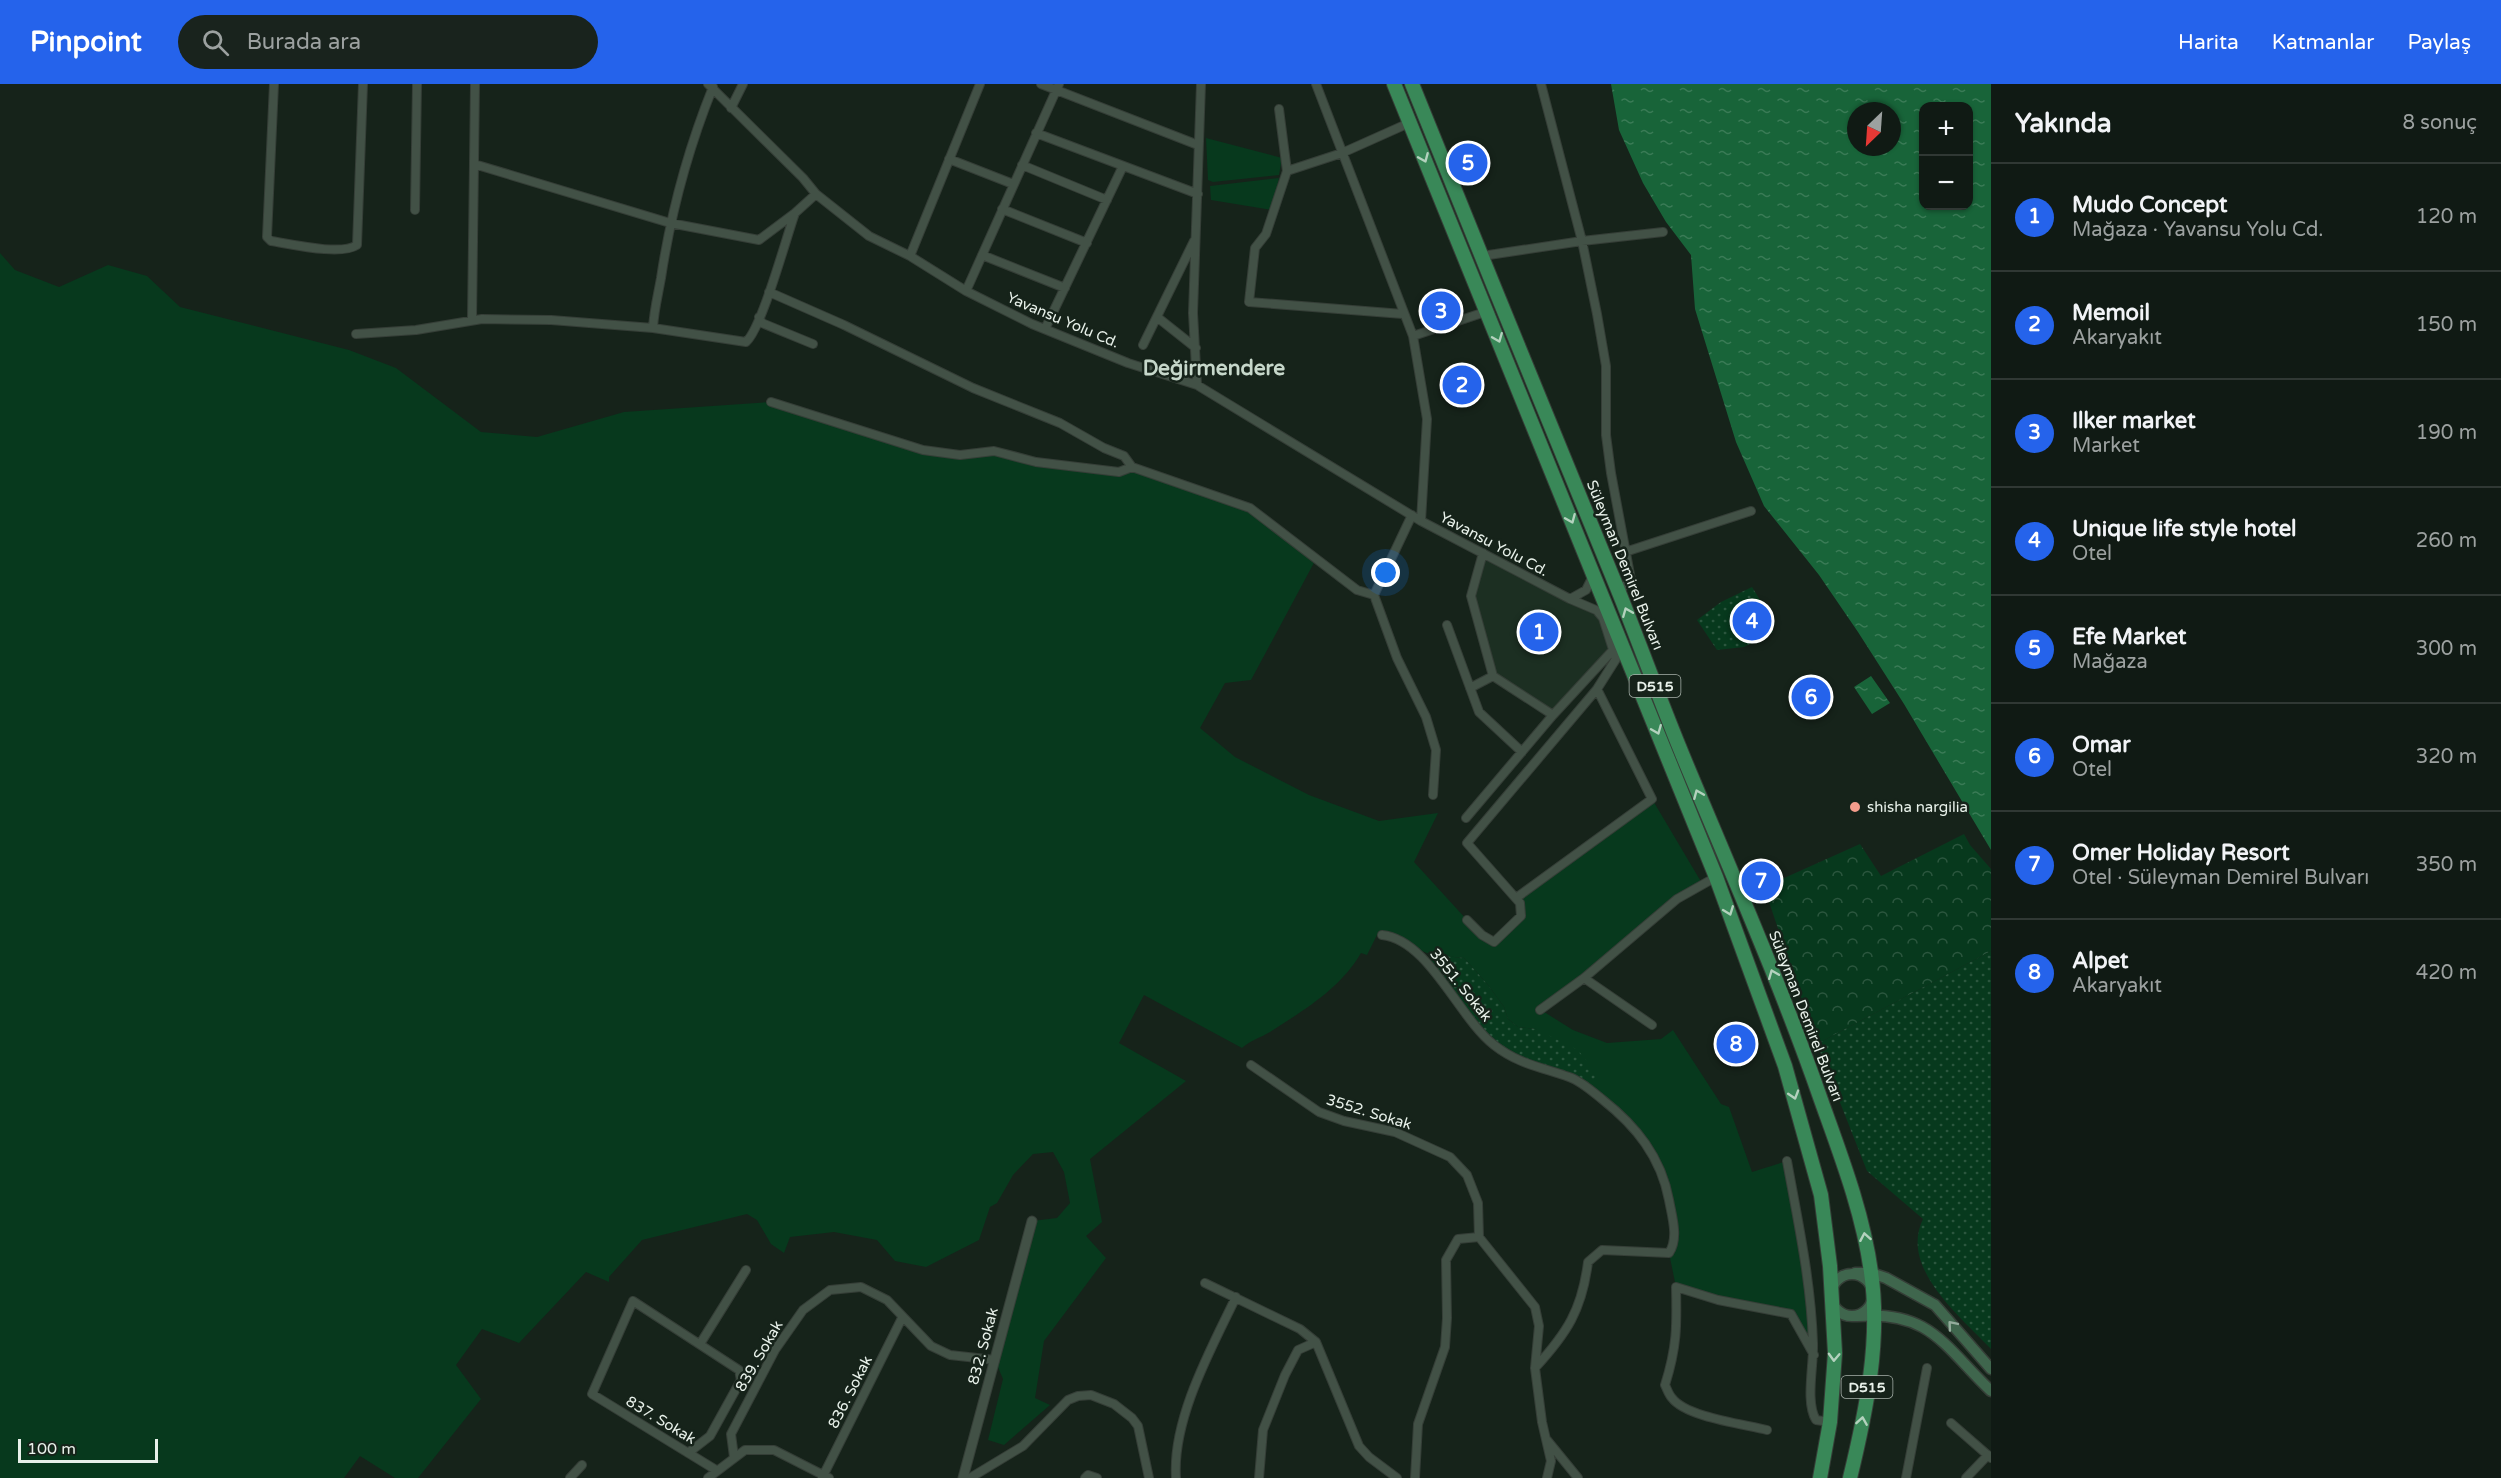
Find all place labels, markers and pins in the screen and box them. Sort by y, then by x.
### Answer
pin: 5 [1448,140,1488,185]
pin: 3 [1422,288,1460,334]
pin: 2 [1442,362,1482,408]
pin: 4 [1732,598,1772,644]
pin: 1 [1520,610,1558,654]
pin: 6 [1792,674,1830,720]
place label: shisha nargilia [1867,798,1968,816]
marker: shisha nargilia [1848,800,1862,814]
pin: 7 [1742,858,1780,904]
pin: 8 [1716,1022,1756,1066]

